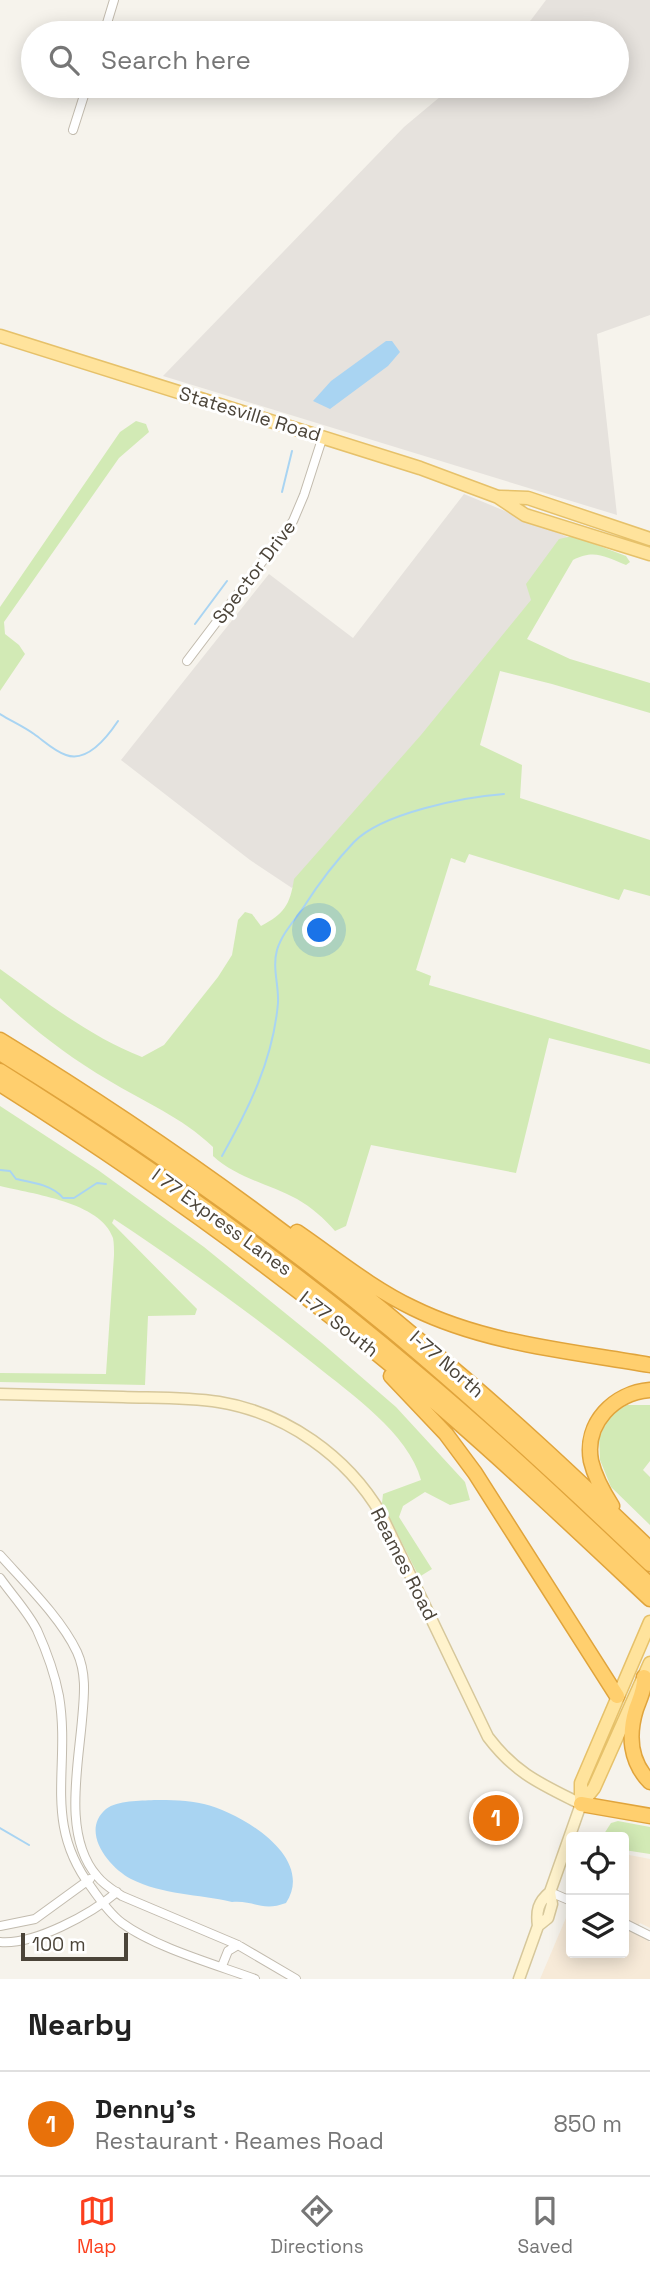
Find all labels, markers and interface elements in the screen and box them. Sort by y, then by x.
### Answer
search box [21,21,629,98]
icon: search [45,41,83,79]
text: Search here [101,43,251,77]
street label: Statesville Road [176,381,324,447]
street label: Spector Drive [207,515,301,629]
your location [302,913,336,947]
street label: I 77 Express Lanes [147,1163,297,1281]
street label: I-77 South [294,1285,384,1363]
street label: I-77 North [405,1325,489,1403]
street label: Reames Road [365,1503,443,1625]
pin: 1 [473,1792,519,1844]
map controls [566,1832,629,1958]
button: locate [566,1832,629,1895]
button: layers [566,1895,629,1958]
scale bar [21,1930,128,1962]
text: 100 m [32,1932,86,1957]
text: Nearby [28,2005,132,2044]
text: Denny's [95,2092,196,2126]
text: 1 [46,2109,56,2139]
text: 850 m [553,2109,622,2139]
text: Restaurant · Reames Road [95,2126,384,2156]
tab: Map [77,2192,117,2259]
tab: Directions [271,2192,364,2259]
tab: Saved [518,2192,573,2259]

